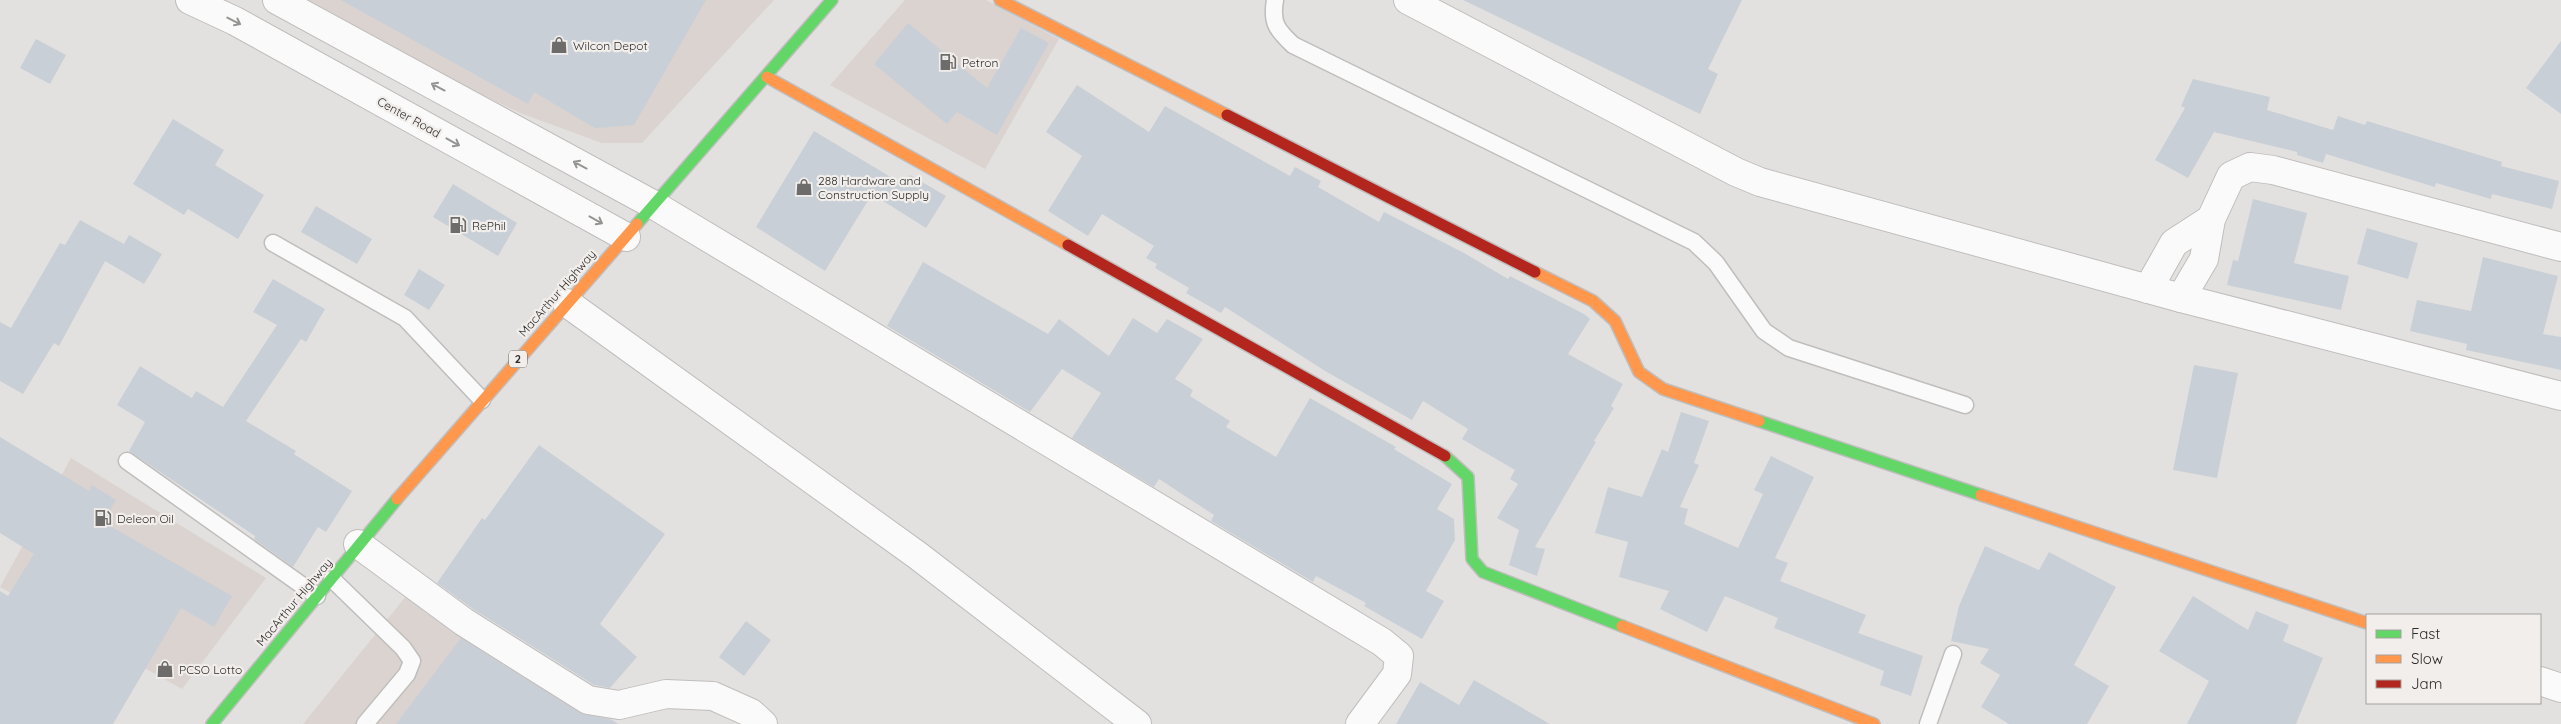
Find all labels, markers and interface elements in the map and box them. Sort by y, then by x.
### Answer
one-way arrow [226,17,241,26]
shop icon: Wilcon Depot [549,35,569,55]
place label: Wilcon Depot [573,38,648,53]
fuel station icon: Petron [938,52,958,72]
place label: Petron [962,55,998,70]
one-way arrow [431,82,445,92]
street label: Center Road [375,93,443,141]
one-way arrow [446,137,460,147]
one-way arrow [573,160,588,170]
place label: 288 Hardware and Construction Supply [818,173,929,202]
shop icon: 288 Hardware and Construction Supply [794,177,814,197]
fuel station icon: RePhil [448,215,468,235]
one-way arrow [588,215,603,225]
place label: RePhil [472,218,506,233]
street label: MacArthur Highway [515,247,599,339]
road number: 2 [509,350,527,368]
fuel station icon: Deleon Oil [93,508,113,528]
place label: Deleon Oil [117,511,174,526]
street label: MacArthur Highway [253,555,335,649]
legend [2366,614,2541,704]
text: Fast [2411,624,2440,643]
text: Slow [2411,649,2443,668]
shop icon: PCSO Lotto [155,659,175,679]
place label: PCSO Lotto [179,662,242,677]
text: Jam [2411,674,2442,693]

